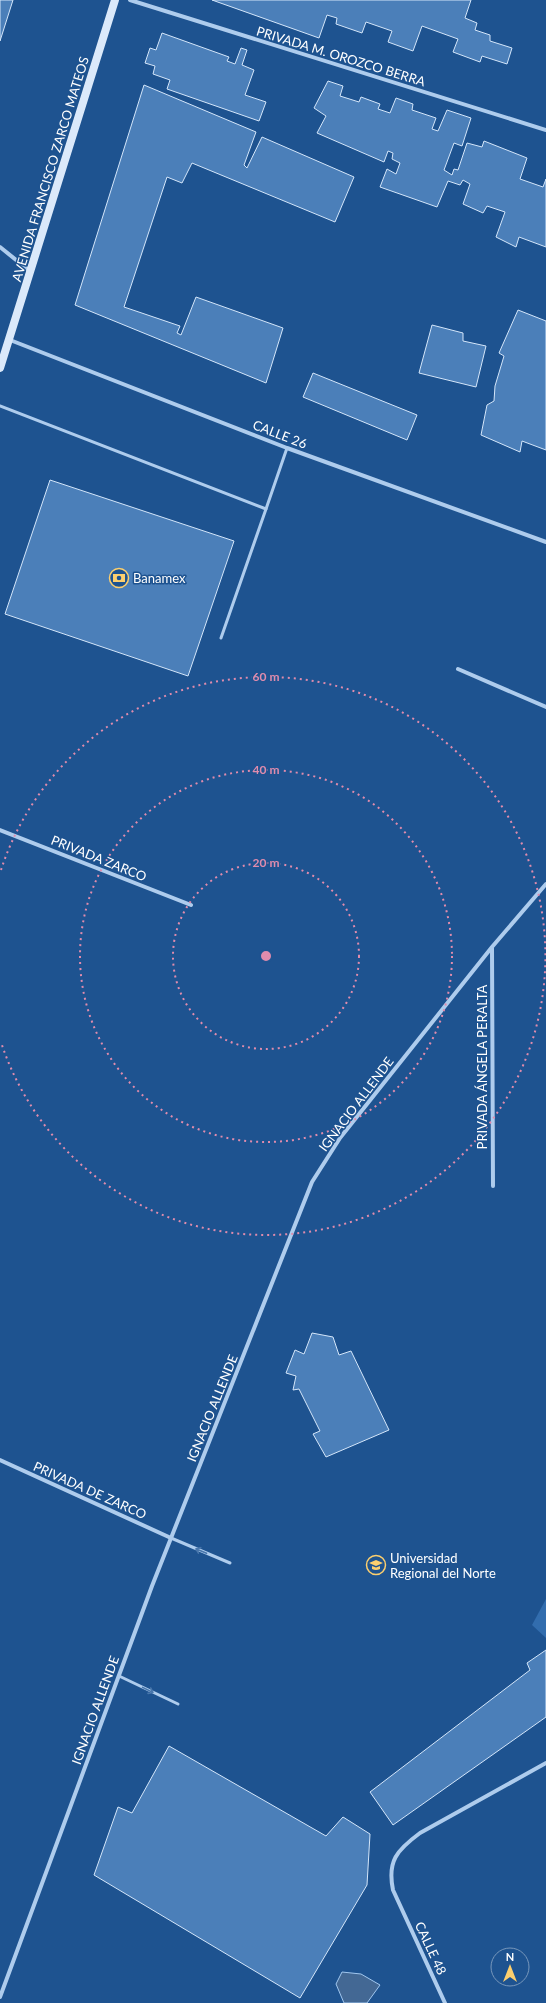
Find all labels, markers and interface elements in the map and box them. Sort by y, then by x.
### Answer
street label: PRIVADA M. OROZCO BERRA [255,23,428,89]
street label: AVENIDA FRANCISCO ZARCO MATEOS [8,55,92,283]
street label: CALLE 26 [251,416,309,452]
bank icon: Banamex [108,567,130,589]
place label: Banamex [133,570,186,586]
text: 60 m [253,669,279,684]
text: 40 m [253,762,279,777]
street label: PRIVADA ZARCO [49,832,149,884]
text: 20 m [253,855,279,870]
centre of rings [259,949,273,963]
street label: PRIVADA ÁNGELA PERALTA [474,984,490,1149]
street label: IGNACIO ALLENDE [315,1054,397,1154]
street label: IGNACIO ALLENDE [183,1352,241,1464]
street label: PRIVADA DE ZARCO [31,1458,149,1522]
one-way arrow [195,1546,207,1554]
place label: Universidad Regional del Norte [390,1550,496,1581]
school or university icon: Universidad Regional del Norte [365,1554,387,1576]
street label: IGNACIO ALLENDE [68,1654,122,1766]
one-way arrow [142,1687,154,1694]
street label: CALLE 48 [412,1919,450,1977]
north arrow [490,1947,530,1987]
text: N [506,1950,514,1963]

